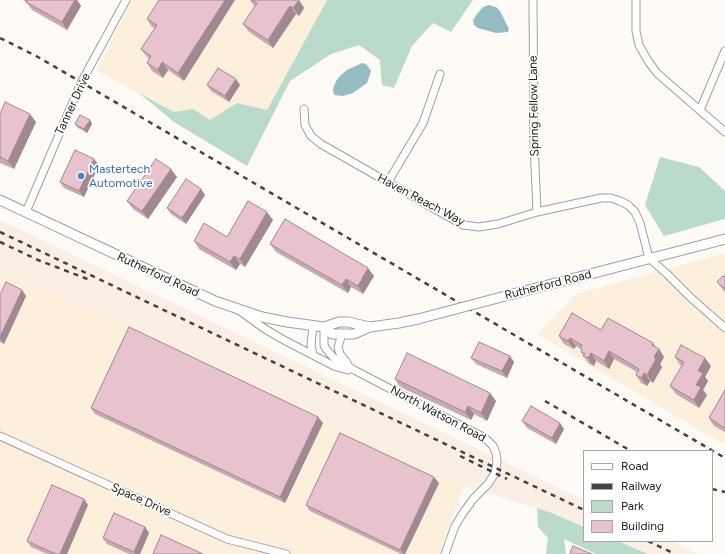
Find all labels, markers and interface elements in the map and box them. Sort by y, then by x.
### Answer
street label: Spring Fellow Lane [526,55,542,157]
street label: Tanner Drive [52,71,94,137]
place label: Mastertech Automotive [89,162,152,190]
marker: Mastertech Automotive [76,171,86,181]
street label: Haven Reach Way [375,171,467,229]
street label: Rutherford Road [115,250,201,300]
street label: Rutherford Road [503,267,593,303]
street label: North Watson Road [388,383,488,445]
legend [583,450,713,542]
text: Road [621,459,649,473]
text: Railway [621,479,662,493]
street label: Space Drive [109,480,173,520]
text: Park [621,499,644,513]
text: Building [621,519,664,533]

